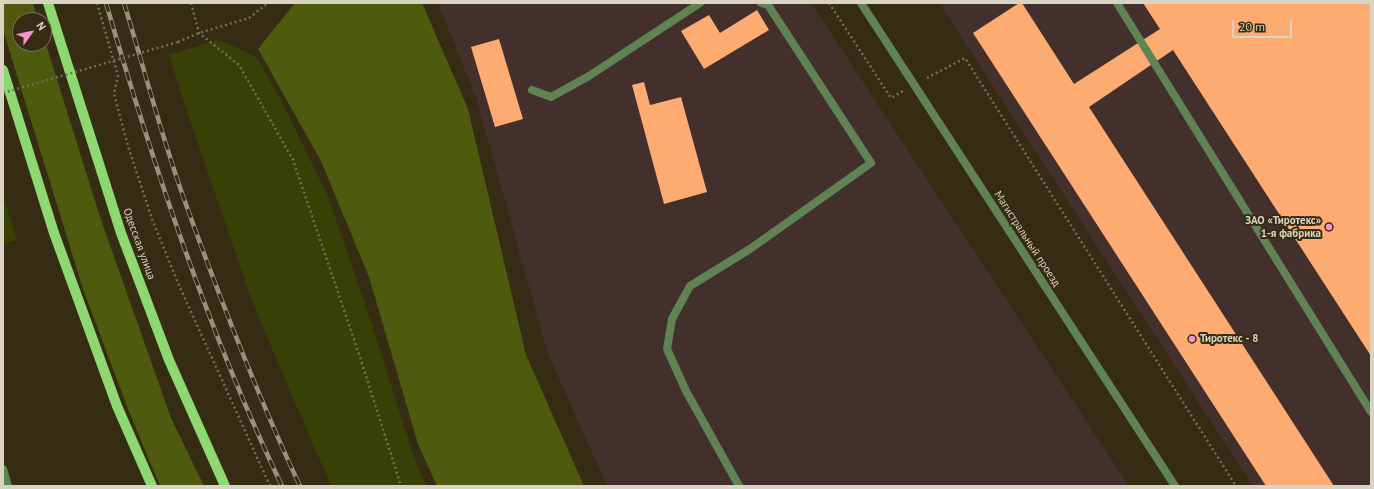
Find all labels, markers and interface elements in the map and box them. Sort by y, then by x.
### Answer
north arrow [12,12,52,52]
scale bar [1234,12,1294,38]
text: N [33,19,49,33]
text: 20 m [1239,19,1265,34]
street label: Магистральный проезд [991,189,1063,289]
street label: Одесская улица [120,206,158,282]
place label: ЗАО «Тиротекс» 1-я фабрика [1245,214,1321,240]
marker: ЗАО «Тиротекс» 1-я фабрика [1324,222,1334,232]
place label: Тиротекс - 8 [1200,332,1259,346]
marker: Тиротекс - 8 [1187,334,1197,344]

